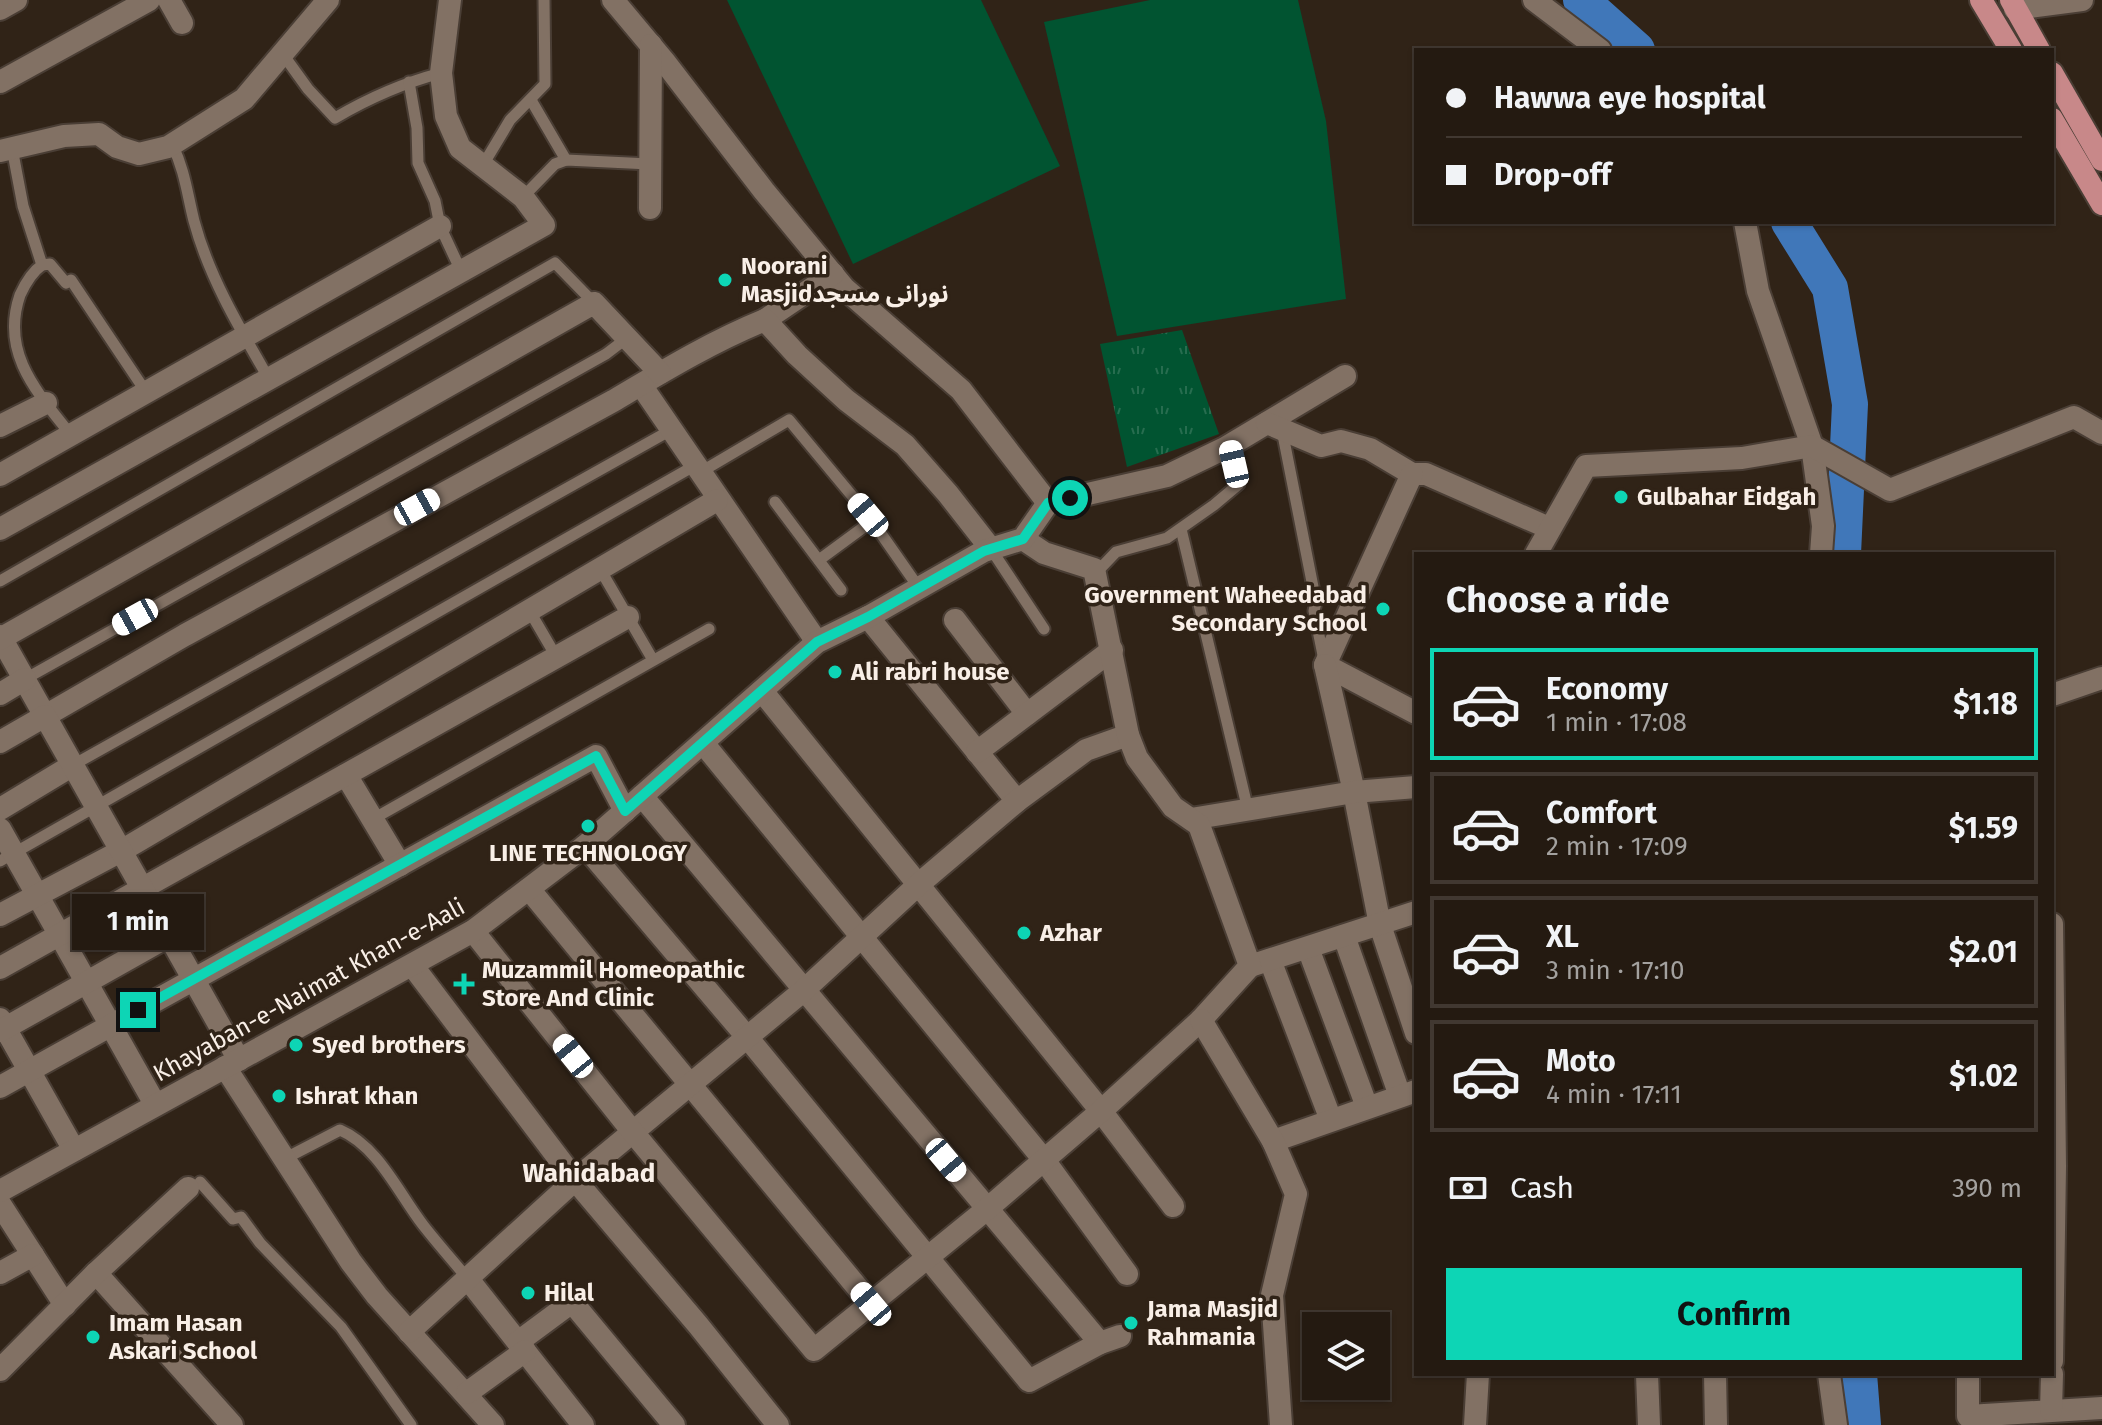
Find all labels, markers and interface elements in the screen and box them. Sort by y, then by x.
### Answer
text: Hawwa eye hospital [1494,80,1766,116]
text: Drop-off [1494,157,1611,193]
place label: Noorani Masjidنورانی مسجد [741,252,949,308]
marker: Noorani Masjidنورانی مسجد [716,271,734,289]
car [1217,438,1251,490]
route start [1052,480,1088,516]
place label: Gulbahar Eidgah [1637,483,1816,511]
car [390,485,444,529]
marker: Gulbahar Eidgah [1612,488,1630,506]
car [843,489,893,541]
text: Choose a ride [1446,578,1669,622]
place label: Government Waheedabad Secondary School [1084,581,1368,637]
car [108,595,162,639]
marker: Government Waheedabad Secondary School [1374,600,1392,618]
place label: Ali rabri house [850,658,1010,686]
marker: Ali rabri house [826,663,844,681]
icon: car [1450,668,1522,740]
text: Economy [1546,671,1668,707]
text: $1.18 [1953,686,2018,722]
text: 1 min · 17:08 [1546,707,1687,738]
icon: car [1450,792,1522,864]
text: Comfort [1546,795,1657,831]
text: $1.59 [1949,810,2018,846]
marker: LINE TECHNOLOGY [579,817,597,835]
text: 2 min · 17:09 [1546,831,1688,862]
place label: LINE TECHNOLOGY [489,839,688,867]
street label: Khayaban-e-Naimat Khan-e-Aali [148,893,470,1087]
callout: 1 min [72,894,204,950]
text: 1 min [107,906,169,937]
icon: car [1450,916,1522,988]
place label: Azhar [1039,919,1102,947]
text: XL [1546,919,1579,955]
marker: Azhar [1015,924,1033,942]
text: $2.01 [1949,934,2018,970]
text: 3 min · 17:10 [1546,955,1685,986]
place label: Muzammil Homeopathic Store And Clinic [482,956,745,1012]
marker: Muzammil Homeopathic Store And Clinic [453,973,475,995]
route end [120,992,156,1028]
car [549,1030,597,1082]
place label: Syed brothers [312,1031,466,1059]
marker: Syed brothers [287,1036,305,1054]
icon: car [1450,1040,1522,1112]
text: Moto [1546,1043,1616,1079]
text: $1.02 [1949,1058,2018,1094]
text: 4 min · 17:11 [1546,1079,1682,1110]
place label: Ishrat khan [295,1082,418,1110]
marker: Ishrat khan [270,1087,288,1105]
car [921,1134,971,1186]
district label: Wahidabad [523,1158,655,1189]
icon: cash [1446,1166,1490,1210]
text: Cash [1510,1170,1574,1206]
text: 390 m [1952,1173,2022,1204]
button: Confirm [1446,1268,2022,1360]
car [846,1278,896,1330]
place label: Hilal [544,1279,595,1307]
marker: Hilal [519,1284,537,1302]
place label: Jama Masjid Rahmania [1146,1295,1278,1351]
place label: Imam Hasan Askari School [108,1309,258,1365]
map controls [1302,1312,1390,1400]
button: layers [1302,1312,1390,1400]
marker: Jama Masjid Rahmania [1122,1314,1140,1332]
marker: Imam Hasan Askari School [84,1328,102,1346]

